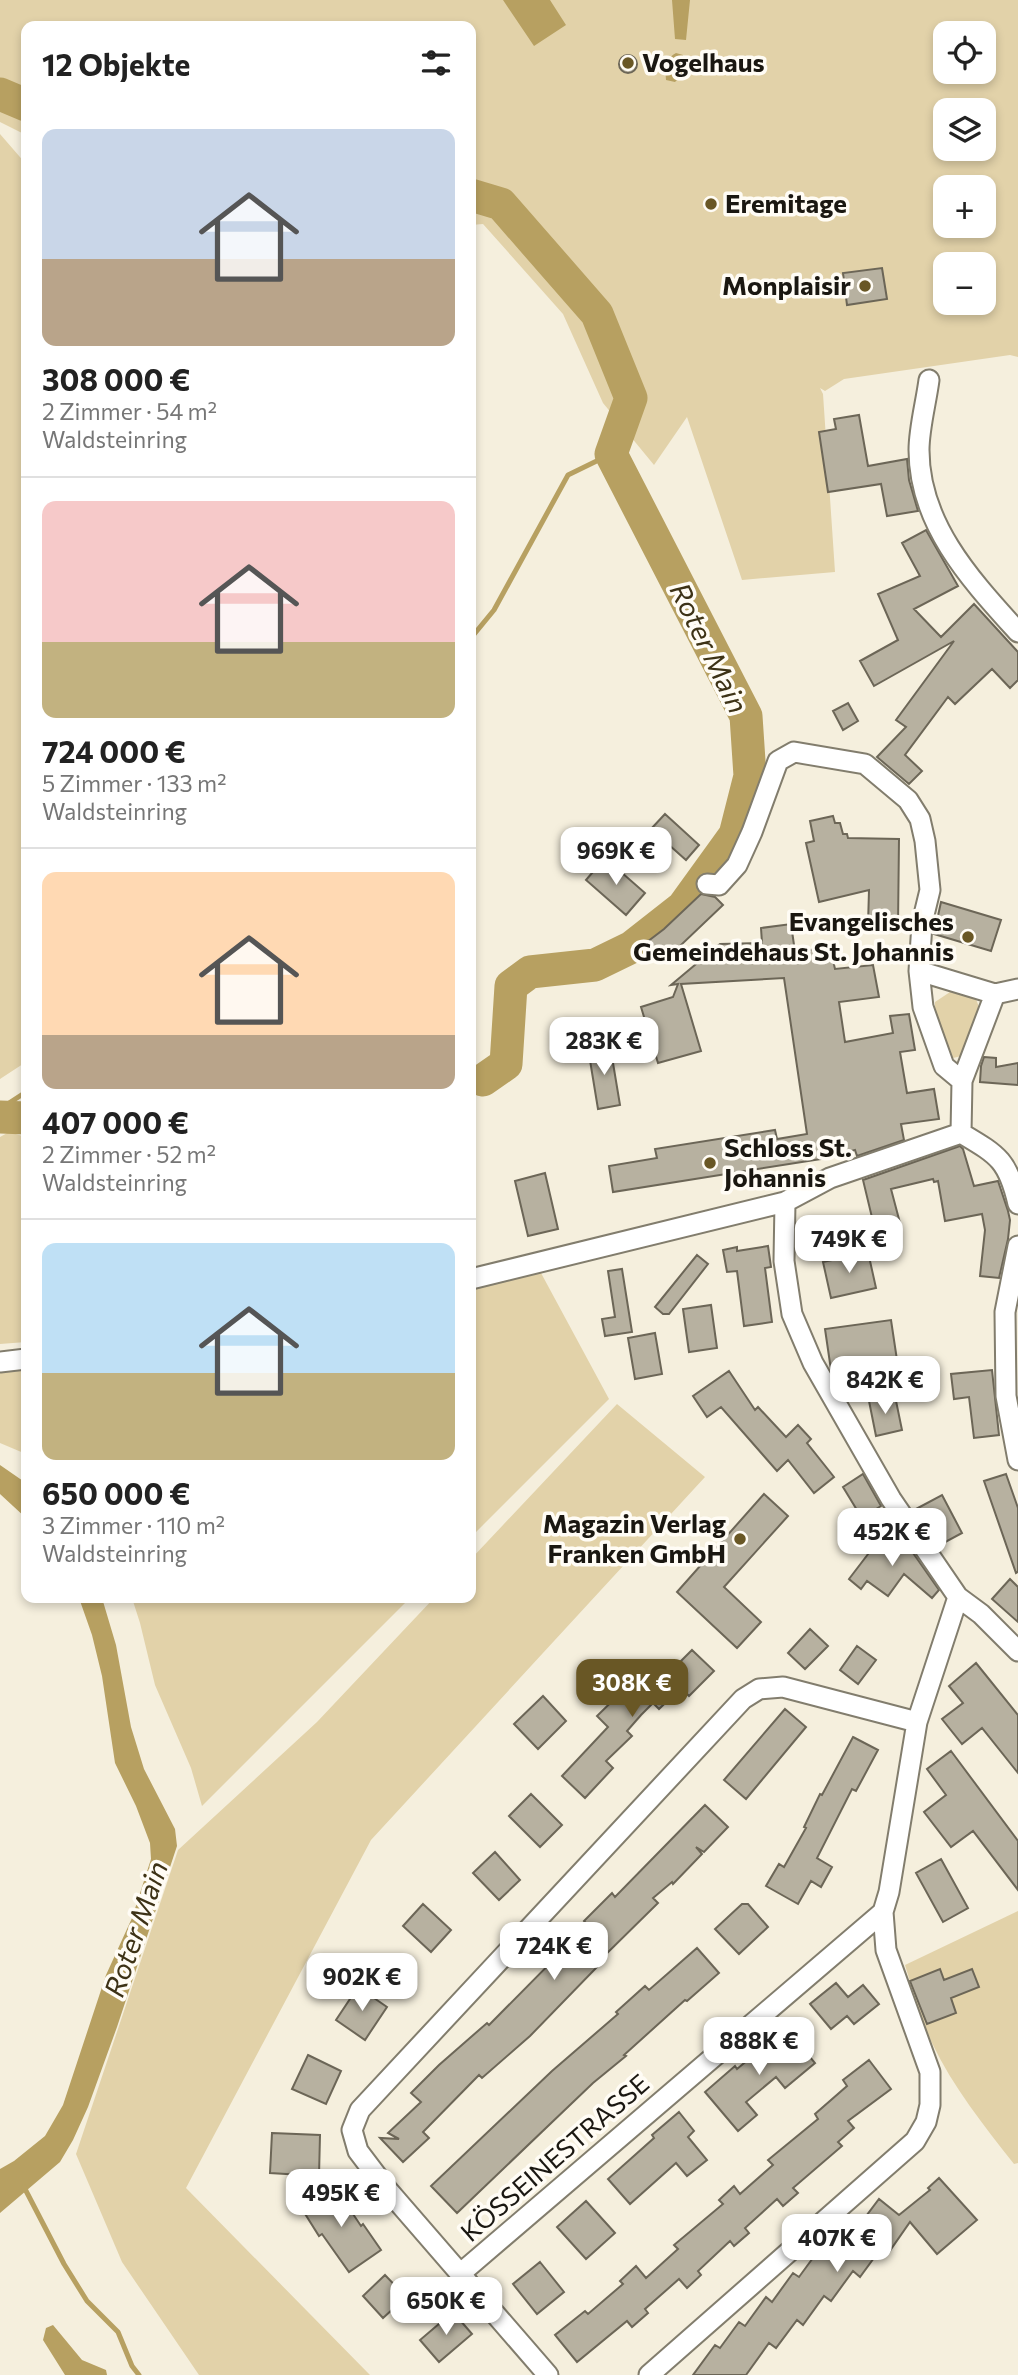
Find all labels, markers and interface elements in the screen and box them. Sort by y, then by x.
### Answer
map controls [933,21,996,315]
button: locate [933,21,996,84]
icon: filters [417,44,455,82]
text: 12 Objekte [42,45,190,82]
place label: Vogelhaus [642,46,765,77]
marker: Vogelhaus [620,55,636,71]
button: layers [933,98,996,161]
icon: home [186,174,312,300]
button: + [933,175,996,238]
place label: Eremitage [725,187,847,218]
marker: Eremitage [703,196,719,212]
button: − [933,252,996,315]
place label: Monplaisir [722,269,851,300]
marker: Monplaisir [857,278,873,294]
text: 308 000 € [42,360,190,397]
text: 2 Zimmer · 54 m² [42,397,217,425]
text: Waldsteinring [42,425,187,453]
icon: home [186,546,312,672]
water label: Roter Main [664,577,756,718]
text: 724 000 € [42,732,186,769]
text: 5 Zimmer · 133 m² [42,769,226,797]
text: Waldsteinring [42,797,187,825]
pin: 969K € [559,828,673,887]
text: 969K € [577,836,655,864]
place label: Evangelisches Gemeindehaus St. Johannis [633,905,954,966]
icon: home [186,917,312,1043]
marker: Evangelisches Gemeindehaus St. Johannis [960,929,976,945]
pin: 283K € [547,1018,661,1077]
text: 283K € [565,1026,643,1054]
text: 407 000 € [42,1103,189,1140]
place label: Schloss St. Johannis [724,1131,852,1192]
text: 2 Zimmer · 52 m² [42,1140,216,1168]
marker: Schloss St. Johannis [702,1155,718,1171]
text: Waldsteinring [42,1168,187,1196]
pin: 749K € [792,1216,906,1275]
text: 749K € [811,1224,887,1252]
icon: home [186,1288,312,1414]
pin: 842K € [828,1356,942,1416]
text: 842K € [846,1365,924,1393]
text: 650 000 € [42,1474,190,1511]
place label: Magazin Verlag Franken GmbH [543,1507,726,1568]
pin: 452K € [835,1508,949,1568]
text: 3 Zimmer · 110 m² [42,1511,225,1539]
text: 452K € [853,1517,931,1545]
marker: Magazin Verlag Franken GmbH [732,1531,748,1547]
text: Waldsteinring [42,1539,187,1567]
pin: 308K € [575,1660,689,1719]
text: 308K € [592,1668,672,1696]
water label: Roter Main [96,1856,174,2001]
pin: 724K € [497,1923,611,1982]
text: 724K € [516,1931,592,1959]
pin: 902K € [305,1954,419,2013]
text: 902K € [322,1962,402,1990]
pin: 888K € [702,2018,816,2077]
text: 888K € [719,2026,799,2054]
street label: KÖSSEINESTRASSE [454,2067,654,2247]
pin: 495K € [284,2170,398,2229]
text: 495K € [302,2178,380,2206]
pin: 407K € [780,2214,894,2274]
text: 407K € [798,2223,876,2251]
pin: 650K € [389,2278,503,2337]
text: 650K € [406,2286,486,2314]

